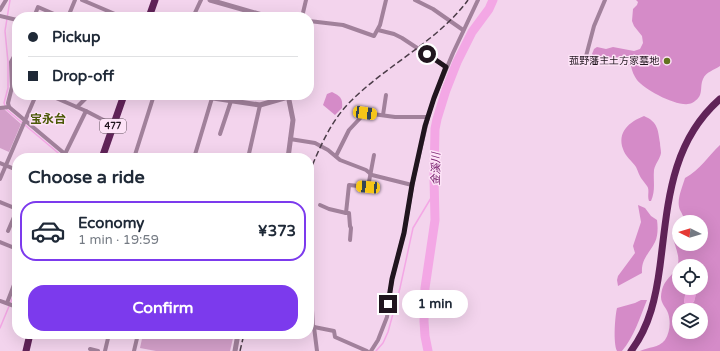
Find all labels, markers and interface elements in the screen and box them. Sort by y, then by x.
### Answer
text: Pickup [52,28,100,46]
route start [418,45,436,63]
place label: 菰野藩主土方家墓地 [569,55,660,67]
marker: 菰野藩主土方家墓地 [662,56,672,66]
text: Drop-off [52,67,114,85]
car [352,105,378,121]
district label: 宝永台 [30,112,66,126]
road number: 477 [100,119,126,133]
water label: 金溪川 [429,151,443,186]
text: Choose a ride [28,166,145,188]
car [356,180,380,194]
icon: car [30,213,66,249]
text: Economy [78,214,144,232]
north arrow [672,215,708,251]
map controls [672,215,708,339]
text: ¥373 [258,222,296,240]
text: 1 min · 19:59 [78,232,159,248]
button: locate [672,259,708,295]
button: Confirm [28,285,298,331]
callout: 1 min [402,290,468,318]
route end [379,295,397,313]
text: 1 min [418,296,452,312]
button: layers [672,303,708,339]

